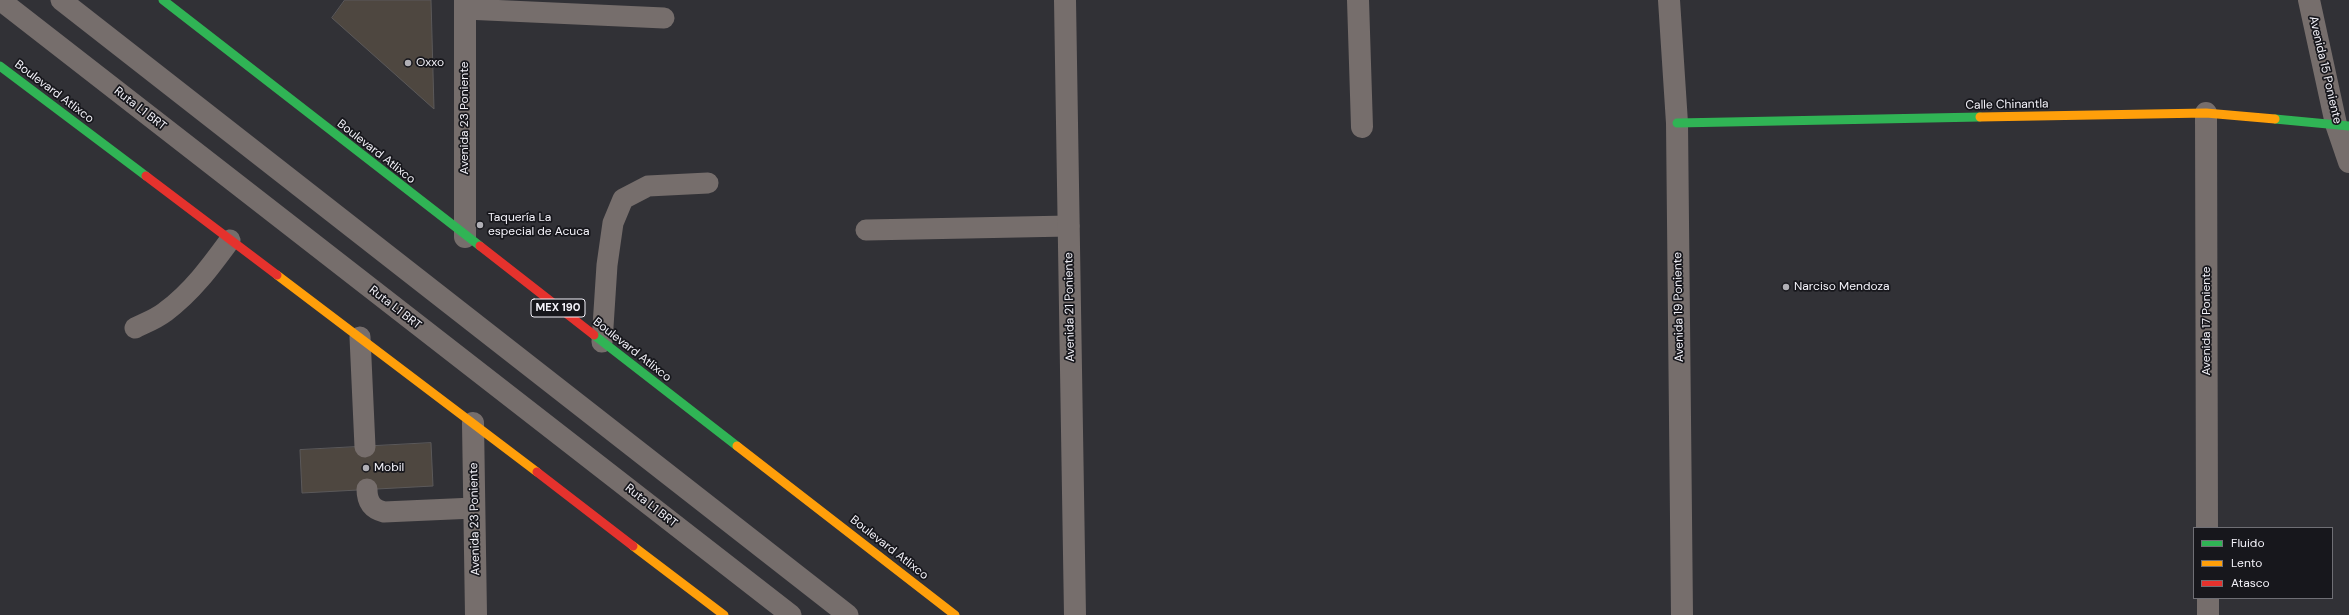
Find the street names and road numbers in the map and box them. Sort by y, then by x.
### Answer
street label: Avenida 15 Poniente [2306,15,2344,125]
street label: Boulevard Atlixco [12,58,96,126]
street label: Avenida 23 Poniente [458,62,472,174]
street label: Ruta L1 BRT [111,84,169,134]
street label: Calle Chinantla [1965,97,2049,113]
street label: Boulevard Atlixco [334,117,418,187]
street label: Avenida 21 Poniente [1062,252,1078,362]
street label: Avenida 19 Poniente [1671,252,1687,362]
street label: Avenida 17 Poniente [2200,266,2214,376]
street label: Ruta L1 BRT [366,283,424,333]
road number: MEX 190 [531,299,585,317]
street label: Boulevard Atlixco [590,315,674,385]
street label: Avenida 23 Poniente [467,462,483,576]
street label: Ruta L1 BRT [622,481,680,531]
street label: Boulevard Atlixco [847,513,931,583]

